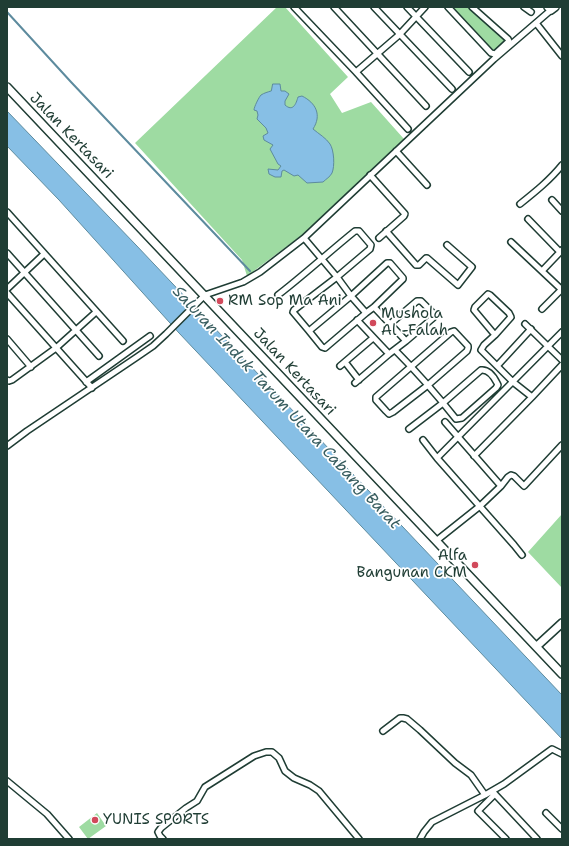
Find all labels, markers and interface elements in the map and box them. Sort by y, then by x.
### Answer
street label: Jalan Kertasari [25,89,117,183]
water label: Saluran Induk Tarum Utara Cabang Barat [168,282,404,534]
place label: RM Sop Ma Ani [228,292,342,310]
marker: RM Sop Ma Ani [215,296,225,306]
place label: Mushola Al -Falah [381,305,448,340]
marker: Mushola Al -Falah [368,318,378,328]
street label: Jalan Kertasari [249,325,339,419]
place label: Alfa Bangunan CKM [356,547,467,582]
marker: Alfa Bangunan CKM [470,560,480,570]
place label: YUNIS SPORTS [103,811,209,829]
marker: YUNIS SPORTS [90,815,100,825]

